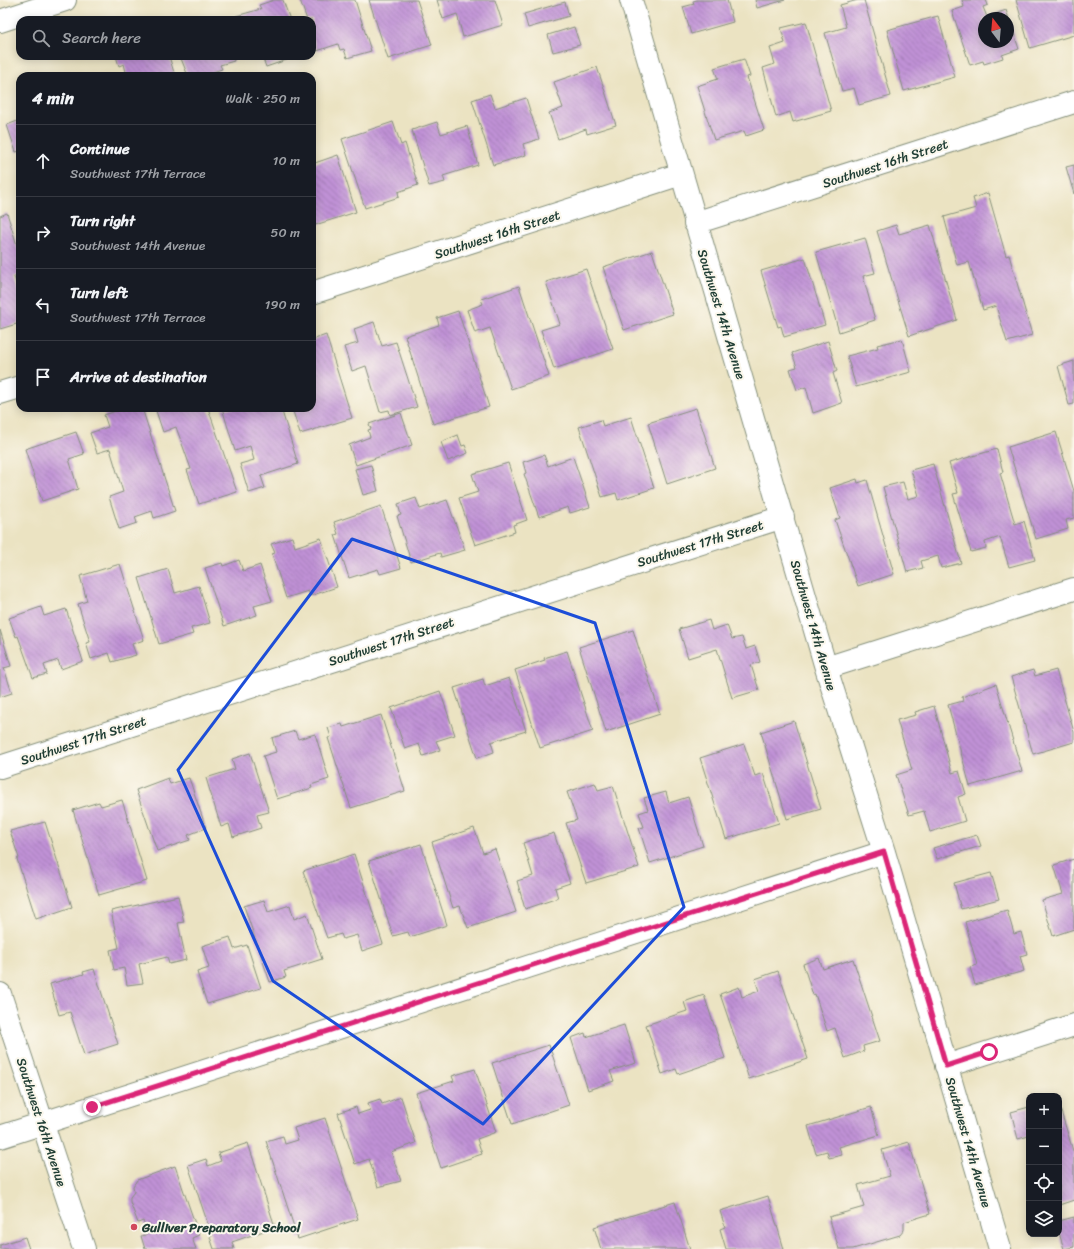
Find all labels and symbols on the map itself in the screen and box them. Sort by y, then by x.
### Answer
north arrow [978,12,1014,48]
street label: Southwest 16th Street [819,132,951,195]
street label: Southwest 16th Street [431,203,563,266]
street label: Southwest 14th Avenue [691,246,752,382]
street label: Southwest 17th Street [634,513,767,574]
street label: Southwest 14th Avenue [784,557,843,693]
street label: Southwest 17th Street [325,610,457,673]
street label: Southwest 17th Street [17,709,149,772]
route start [980,1043,998,1061]
street label: Southwest 16th Avenue [10,1055,73,1190]
street label: Southwest 14th Avenue [939,1074,998,1210]
route end [83,1098,101,1116]
place label: Gulliver Preparatory School [141,1216,302,1239]
marker: Gulliver Preparatory School [129,1222,139,1232]

